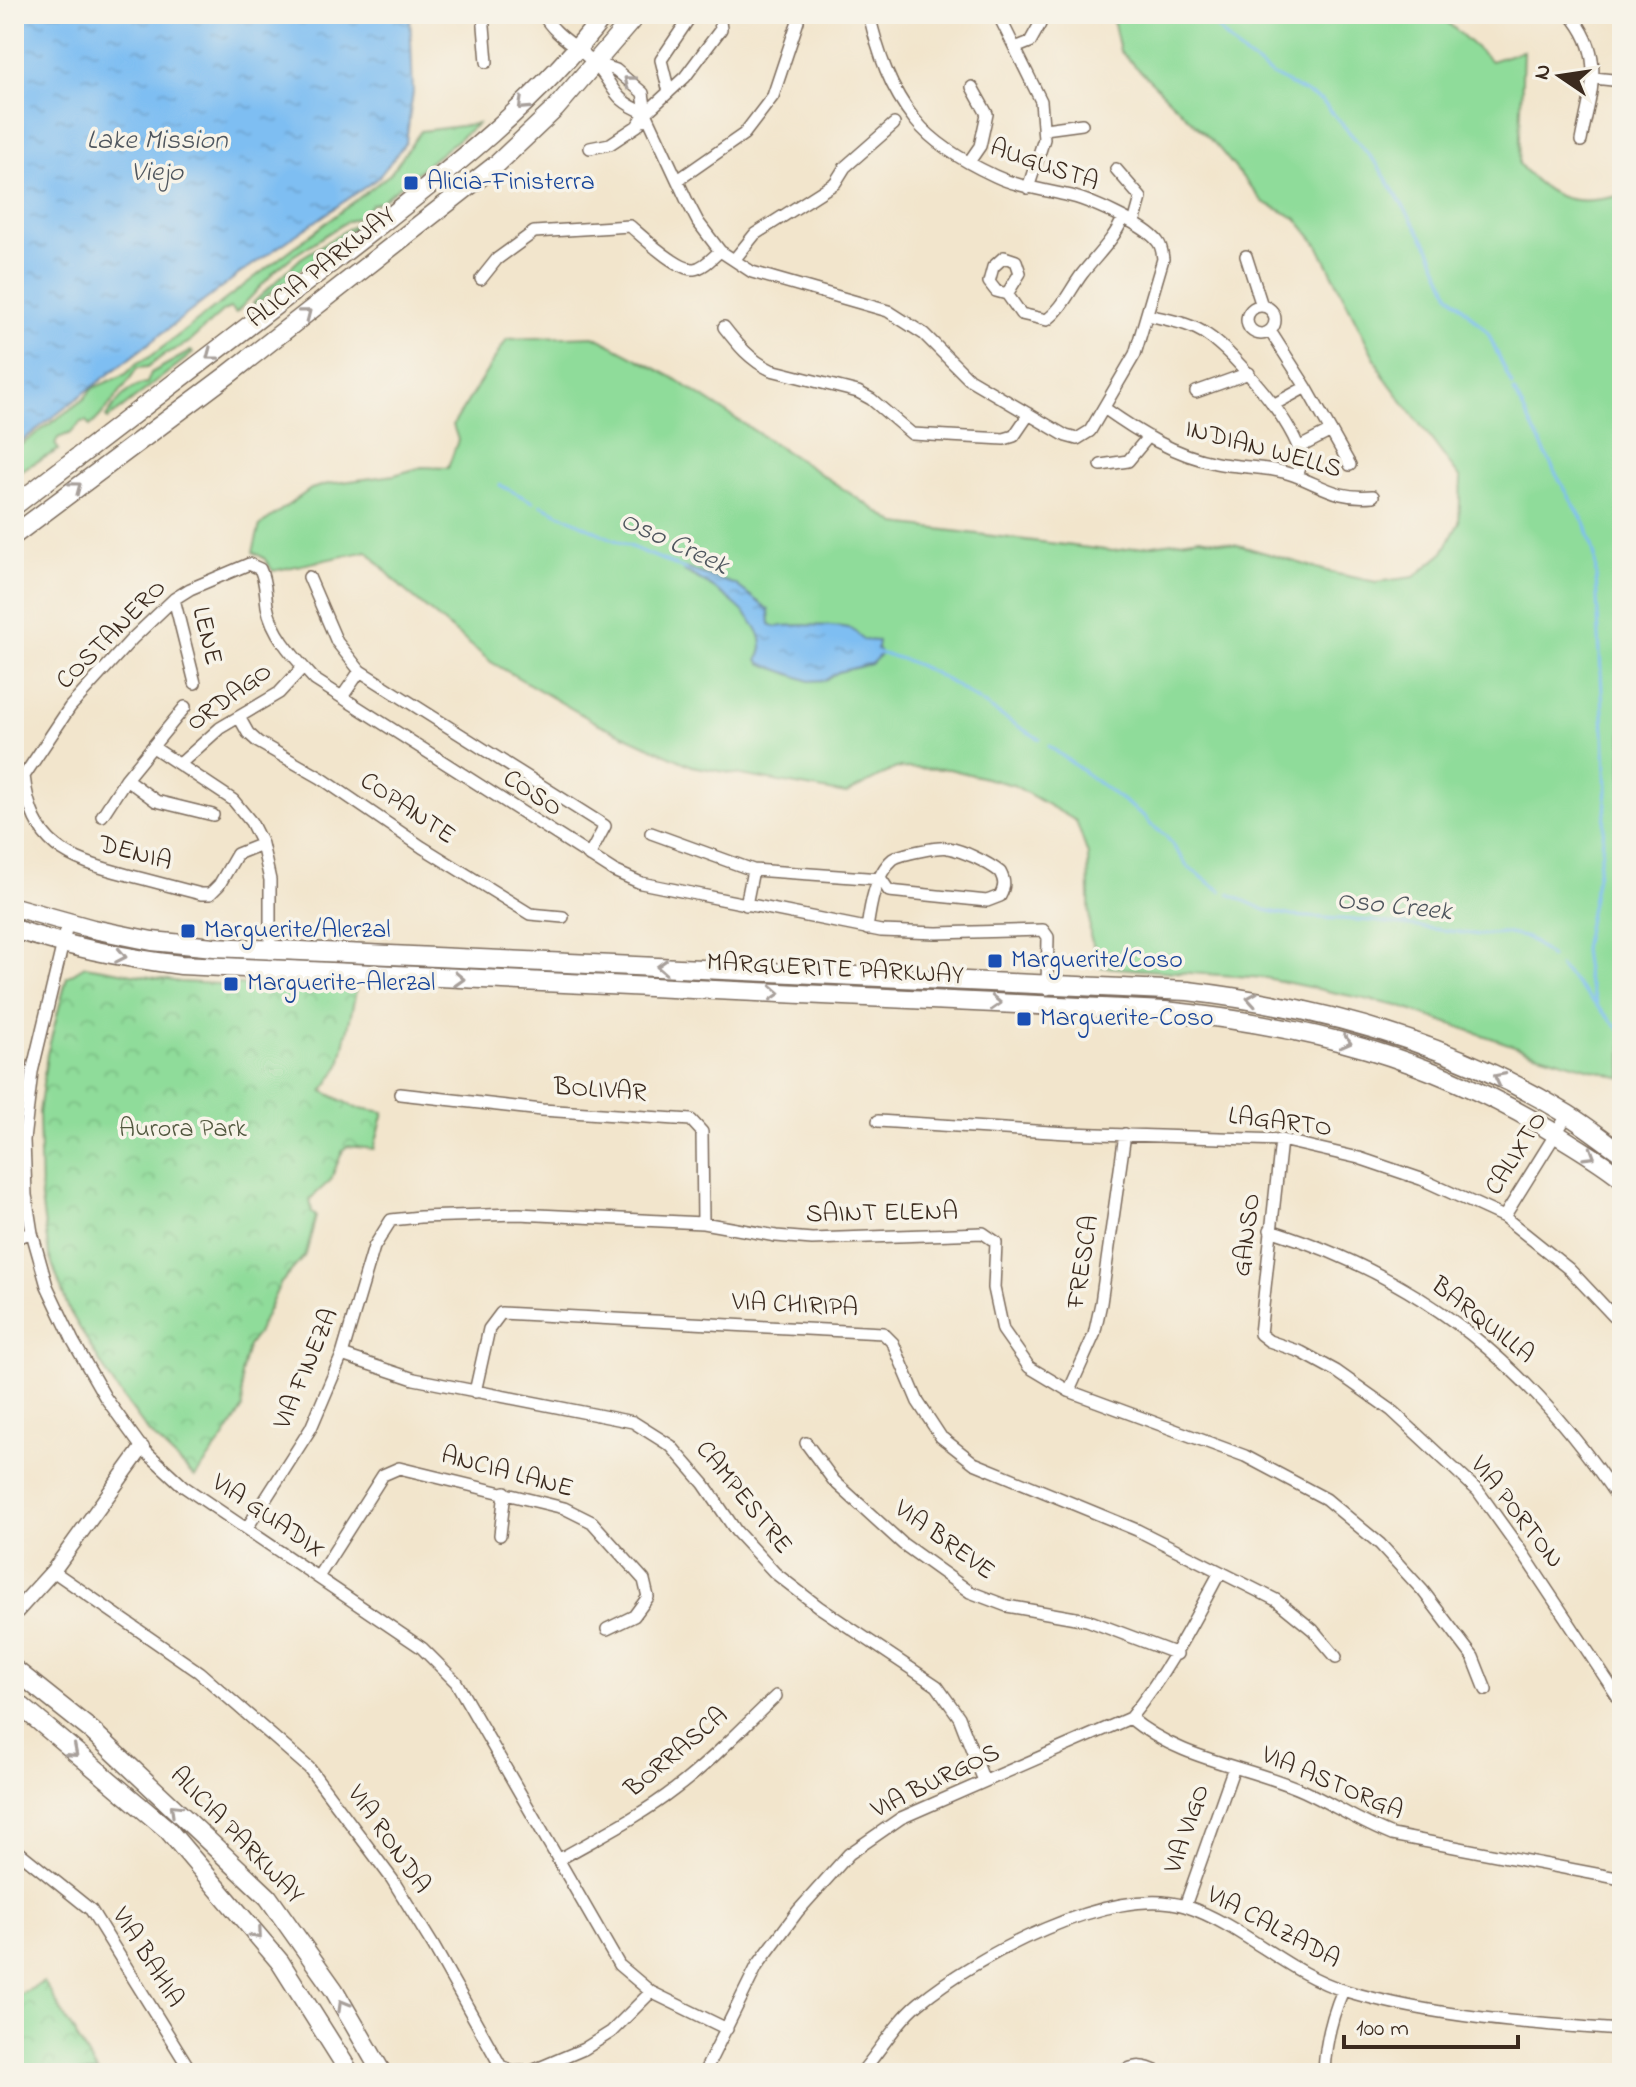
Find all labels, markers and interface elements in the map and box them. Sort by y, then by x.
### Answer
north arrow [1520,36,1600,116]
text: N [1526,61,1561,83]
one-way arrow [624,76,638,91]
one-way arrow [518,95,532,110]
water label: Lake Mission Viejo [86,121,229,194]
street label: AUGUSTA [984,130,1104,202]
place label: Alicia-Finisterra [427,164,595,202]
marker: Alicia-Finisterra [402,174,420,192]
street label: ALICIA PARKWAY [240,198,404,338]
one-way arrow [297,309,311,324]
one-way arrow [205,345,220,359]
street label: INDIAN WELLS [1180,411,1346,489]
one-way arrow [67,483,81,497]
water label: Oso Creek [613,501,737,588]
street label: COSTANERO [48,571,176,699]
street label: LENE [180,603,232,669]
street label: ORDAGO [179,654,281,742]
street label: COSO [495,761,569,827]
street label: COPANTE [351,763,463,855]
street label: DENIA [93,826,176,882]
water label: Oso Creek [1334,881,1455,934]
place label: Marguerite/Alerzal [204,912,391,950]
marker: Marguerite/Alerzal [179,922,197,940]
place label: Marguerite/Coso [1011,942,1183,980]
street label: MARGUERITE PARKWAY [706,944,964,996]
one-way arrow [114,947,128,964]
marker: Marguerite/Coso [986,952,1004,970]
one-way arrow [655,958,668,975]
place label: Marguerite-Alerzal [247,965,435,1003]
one-way arrow [453,971,466,988]
marker: Marguerite-Alerzal [222,975,240,993]
one-way arrow [769,985,782,1002]
one-way arrow [1245,991,1259,1008]
one-way arrow [990,994,1003,1011]
place label: Marguerite-Coso [1040,1000,1213,1038]
marker: Marguerite-Coso [1015,1010,1033,1028]
one-way arrow [1339,1032,1352,1049]
street label: BOLIVAR [551,1069,648,1113]
one-way arrow [1492,1072,1507,1087]
street label: LAGARTO [1226,1098,1334,1148]
street label: CALIXTO [1476,1105,1558,1203]
park label: Aurora Park [119,1111,248,1149]
one-way arrow [1581,1146,1596,1161]
street label: GANSO [1224,1191,1272,1279]
street label: SAINT ELENA [805,1194,959,1234]
street label: FRESCA [1058,1213,1110,1312]
street label: BARQUILLA [1421,1268,1542,1374]
street label: VIA CHIRIPA [730,1284,859,1328]
street label: VIA FINEZA [264,1303,349,1436]
street label: CAMPESTRE [685,1433,801,1563]
street label: ANCIA LANE [437,1437,577,1509]
street label: VIA PORTON [1459,1448,1572,1577]
street label: VIA GUADIX [203,1464,332,1569]
street label: VIA BREVE [885,1491,1002,1591]
street label: BORRASCA [616,1698,737,1808]
street label: VIA BURGOS [864,1735,1007,1830]
street label: VIA ASTORGA [1254,1737,1409,1831]
one-way arrow [63,1742,78,1756]
street label: ALICIA PARKWAY [160,1758,312,1914]
street label: VIA RONDA [336,1777,439,1902]
street label: VIA VIGO [1155,1779,1221,1880]
one-way arrow [170,1803,184,1818]
street label: VIA CALZADA [1198,1876,1347,1979]
street label: VIA BAHIA [101,1900,193,2015]
one-way arrow [247,1925,262,1939]
one-way arrow [337,1999,353,2014]
scale bar [1344,1999,1518,2049]
text: 100 m [1356,2012,1409,2047]

